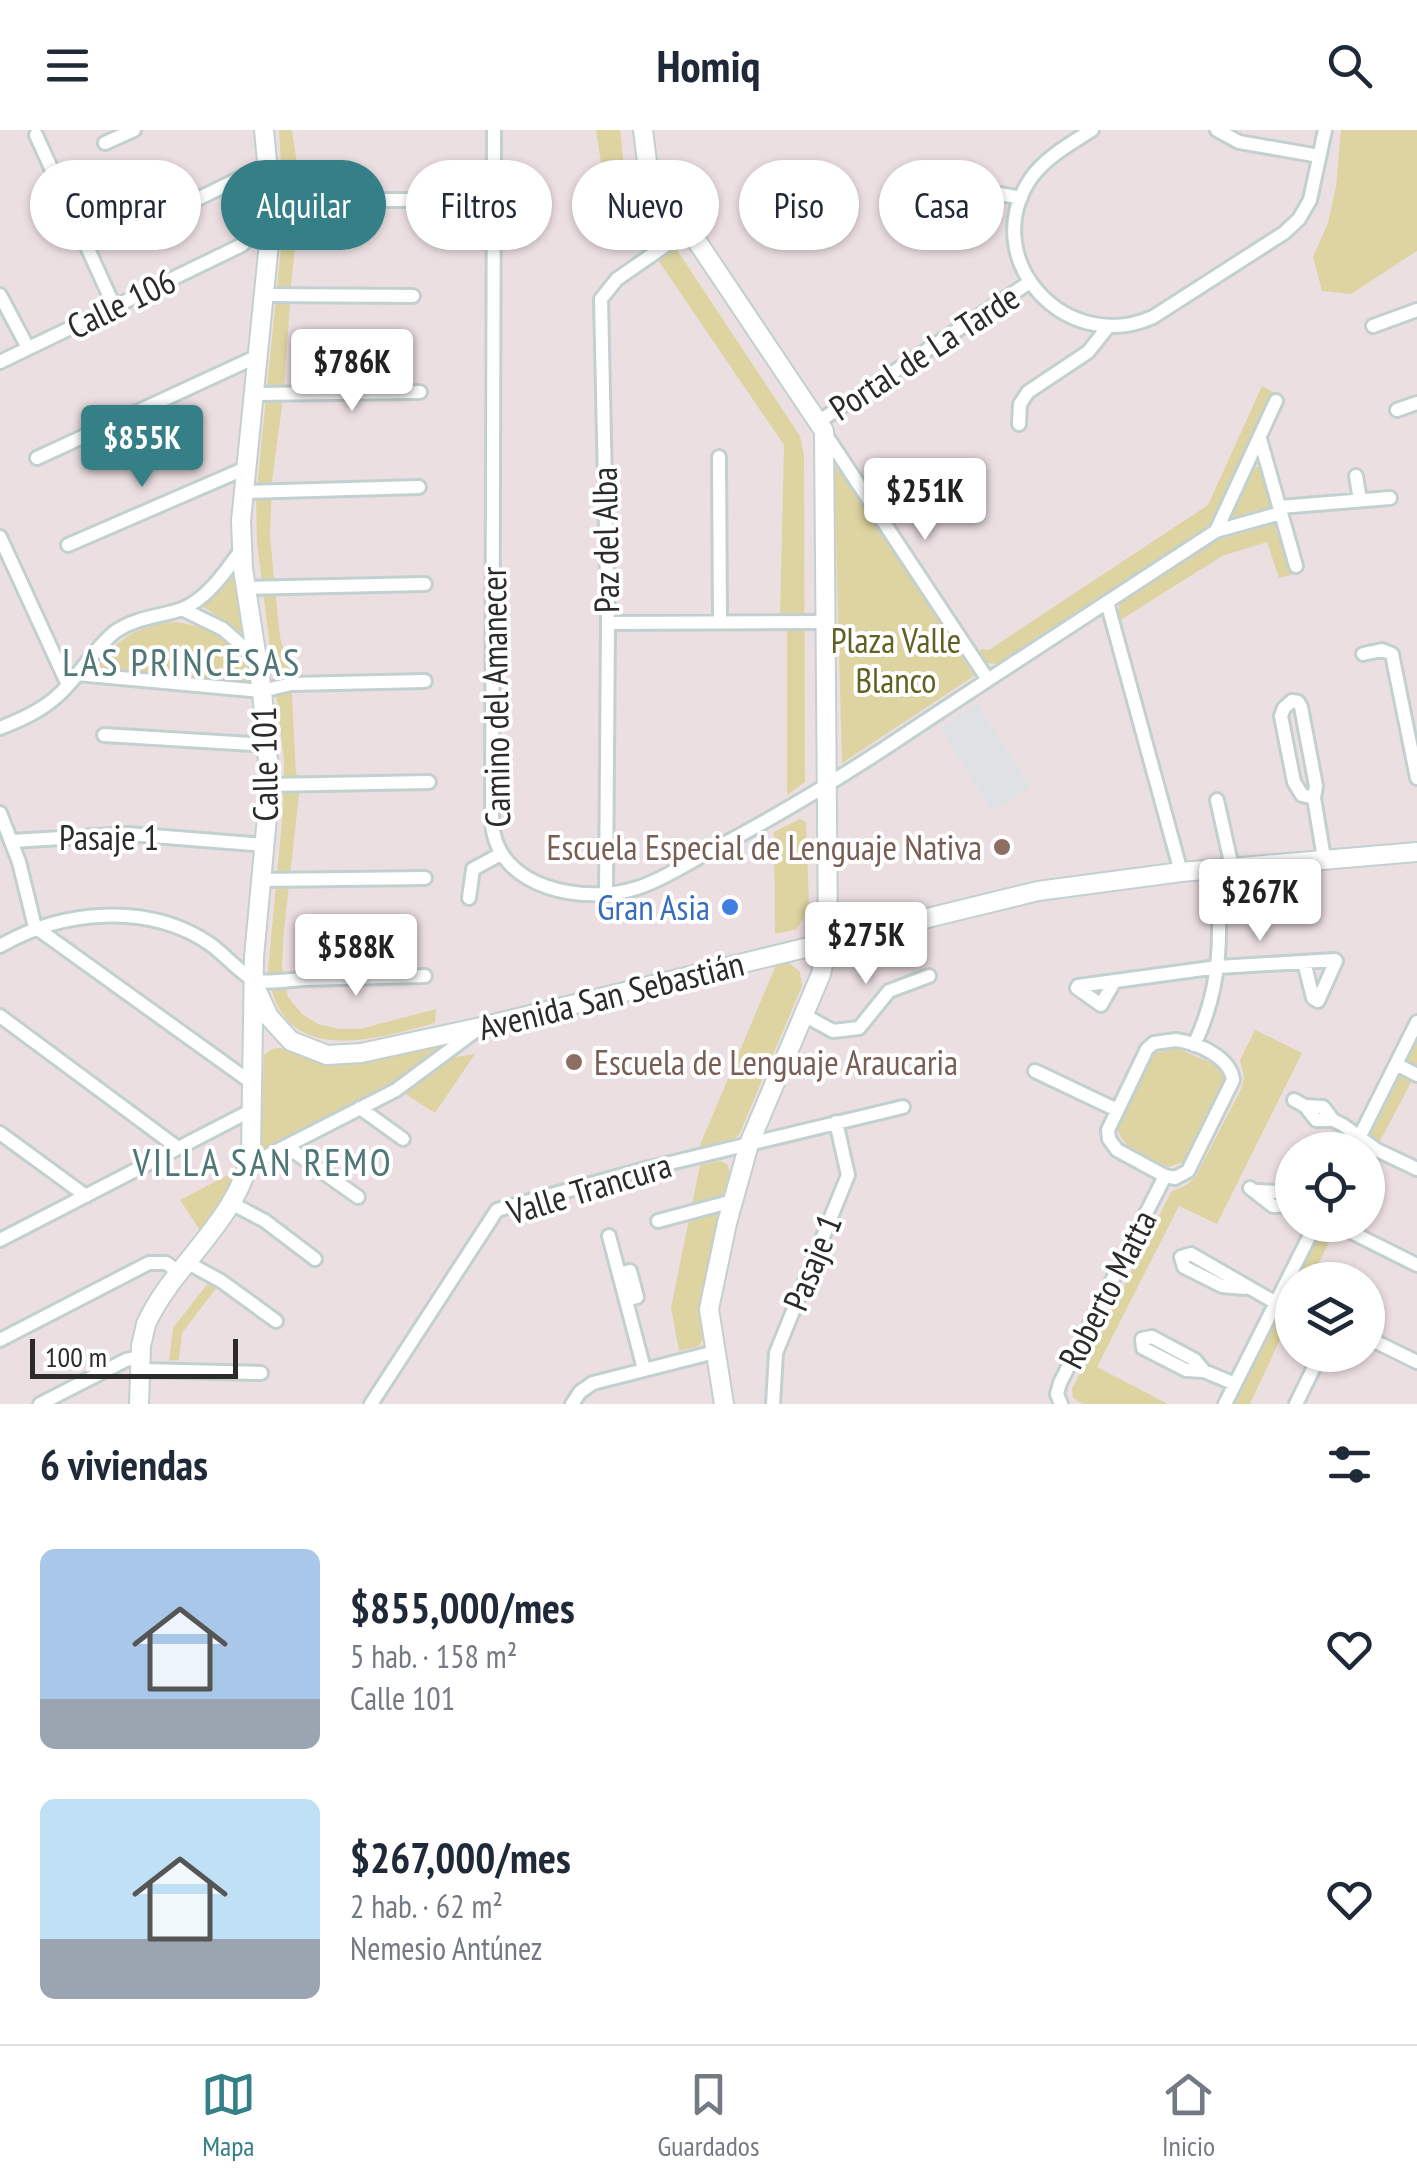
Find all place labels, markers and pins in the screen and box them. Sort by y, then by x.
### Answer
pin: $786K [282,329,422,414]
pin: $855K [72,405,212,490]
pin: $251K [855,458,995,543]
place label: Escuela Especial de Lenguaje Nativa [546,824,982,870]
marker: Escuela Especial de Lenguaje Nativa [991,836,1013,858]
pin: $267K [1190,859,1330,944]
place label: Gran Asia [597,884,710,930]
marker: Gran Asia [719,896,741,918]
pin: $275K [796,902,936,987]
pin: $588K [286,914,426,999]
place label: Escuela de Lenguaje Araucaria [594,1039,958,1085]
marker: Escuela de Lenguaje Araucaria [563,1051,585,1073]

